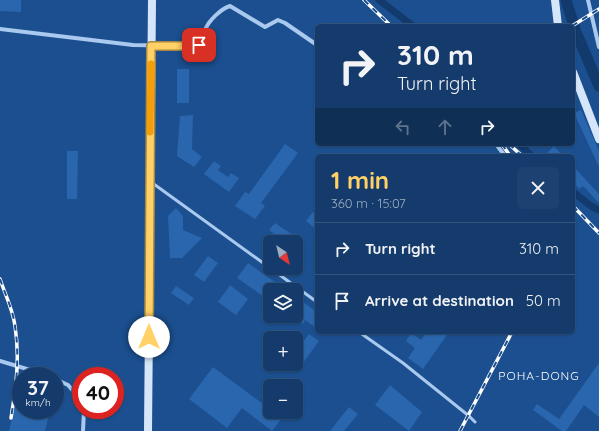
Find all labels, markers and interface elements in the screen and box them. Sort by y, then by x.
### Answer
pin [182,28,216,62]
icon: arrive [188,34,210,56]
text: 310 m [397,37,474,72]
icon: right [331,40,383,92]
text: Turn right [397,72,477,95]
icon: left [392,116,414,138]
icon: ahead [434,116,456,138]
icon: right [476,116,498,138]
text: 1 min [331,165,389,195]
button: close [517,167,559,209]
text: 360 m · 15:07 [331,195,406,211]
north arrow [263,235,303,275]
map controls [263,235,303,419]
icon: right [331,238,353,260]
text: Turn right [365,239,436,258]
text: 310 m [519,239,559,258]
button: layers [263,283,303,323]
icon: arrive [331,290,353,312]
text: Arrive at destination [365,291,514,310]
text: 50 m [526,291,561,310]
position arrow [128,316,170,358]
button: + [263,331,303,371]
speed limit sign: 40 [72,367,124,419]
district label: POHA-DONG [498,368,580,383]
text: 37 [27,375,49,400]
button: − [263,379,303,419]
text: km/h [25,396,51,409]

